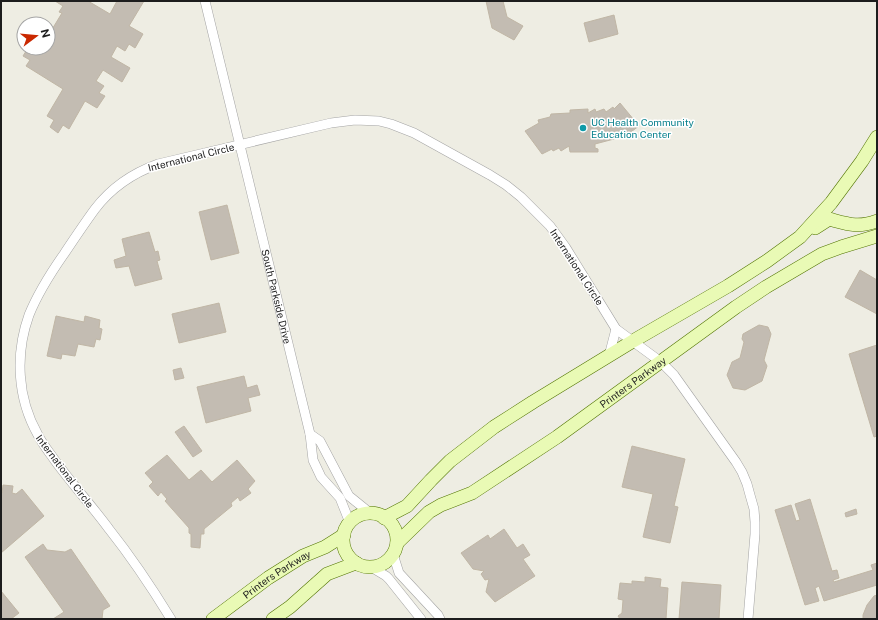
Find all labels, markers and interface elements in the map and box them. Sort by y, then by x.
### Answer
north arrow [16,16,56,56]
text: N [39,27,53,39]
place label: UC Health Community Education Center [591,116,695,140]
marker: UC Health Community Education Center [578,123,588,133]
street label: International Circle [147,140,236,174]
street label: International Circle [548,227,606,308]
street label: South Parkside Drive [259,248,294,345]
street label: Printers Parkway [597,354,669,410]
street label: International Circle [34,432,97,510]
street label: Printers Parkway [240,547,313,601]

